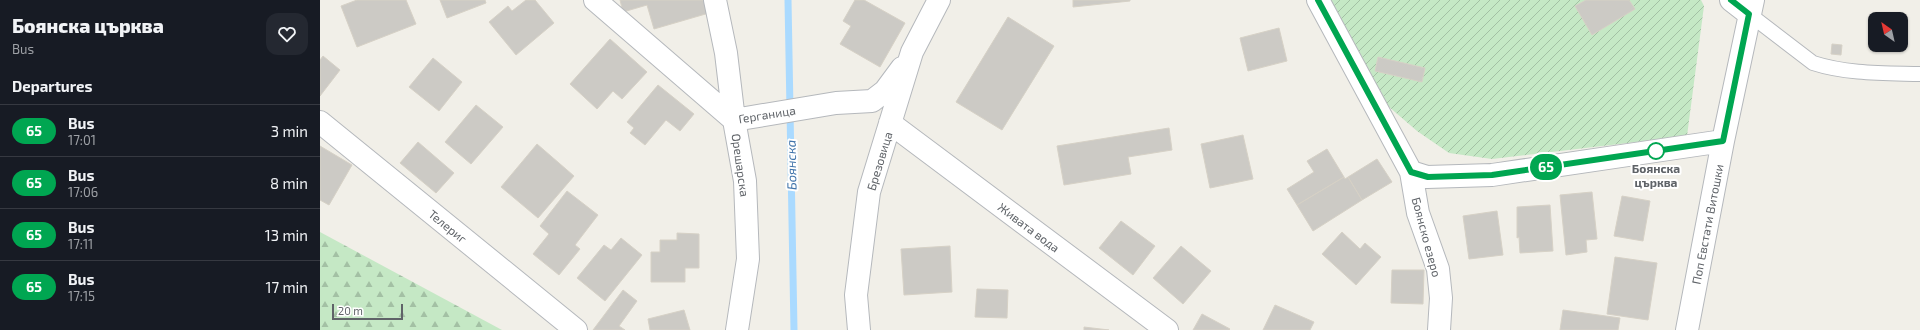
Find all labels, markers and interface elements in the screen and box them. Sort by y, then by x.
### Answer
north arrow [1868,12,1908,52]
map controls [1868,12,1908,52]
button: heart [266,13,308,55]
text: Боянска църква [12,14,164,37]
text: Bus [12,41,34,57]
text: Departures [12,77,92,95]
street label: Герганица [737,103,797,125]
text: Bus [68,114,94,132]
text: 65 [26,122,42,139]
text: 3 min [271,122,308,140]
street label: Брезовица [863,130,895,192]
text: 17:01 [68,132,96,148]
street label: Орешарска [730,132,752,198]
water label: Боянска [783,140,799,190]
marker: Боянска църква [1647,142,1665,160]
line badge: 65 [1528,154,1564,180]
text: 65 [1538,158,1554,175]
place label: Боянска църква [1632,161,1680,189]
street label: Поп Евстати Витошки [1688,163,1726,285]
text: Bus [68,166,94,184]
text: 65 [26,174,42,191]
text: 8 min [270,174,308,192]
text: 17:06 [68,184,98,200]
street label: Боянско езеро [1410,196,1444,279]
street label: Живата вода [995,199,1063,255]
street label: Телериг [426,206,470,246]
text: Bus [68,218,94,236]
text: 65 [26,226,42,243]
text: 13 min [265,226,308,244]
text: 17:11 [68,236,93,252]
text: Bus [68,270,94,288]
text: 65 [26,278,42,295]
text: 17 min [265,278,308,296]
text: 17:15 [68,288,95,304]
scale bar [332,302,403,321]
text: 20 m [338,304,363,317]

